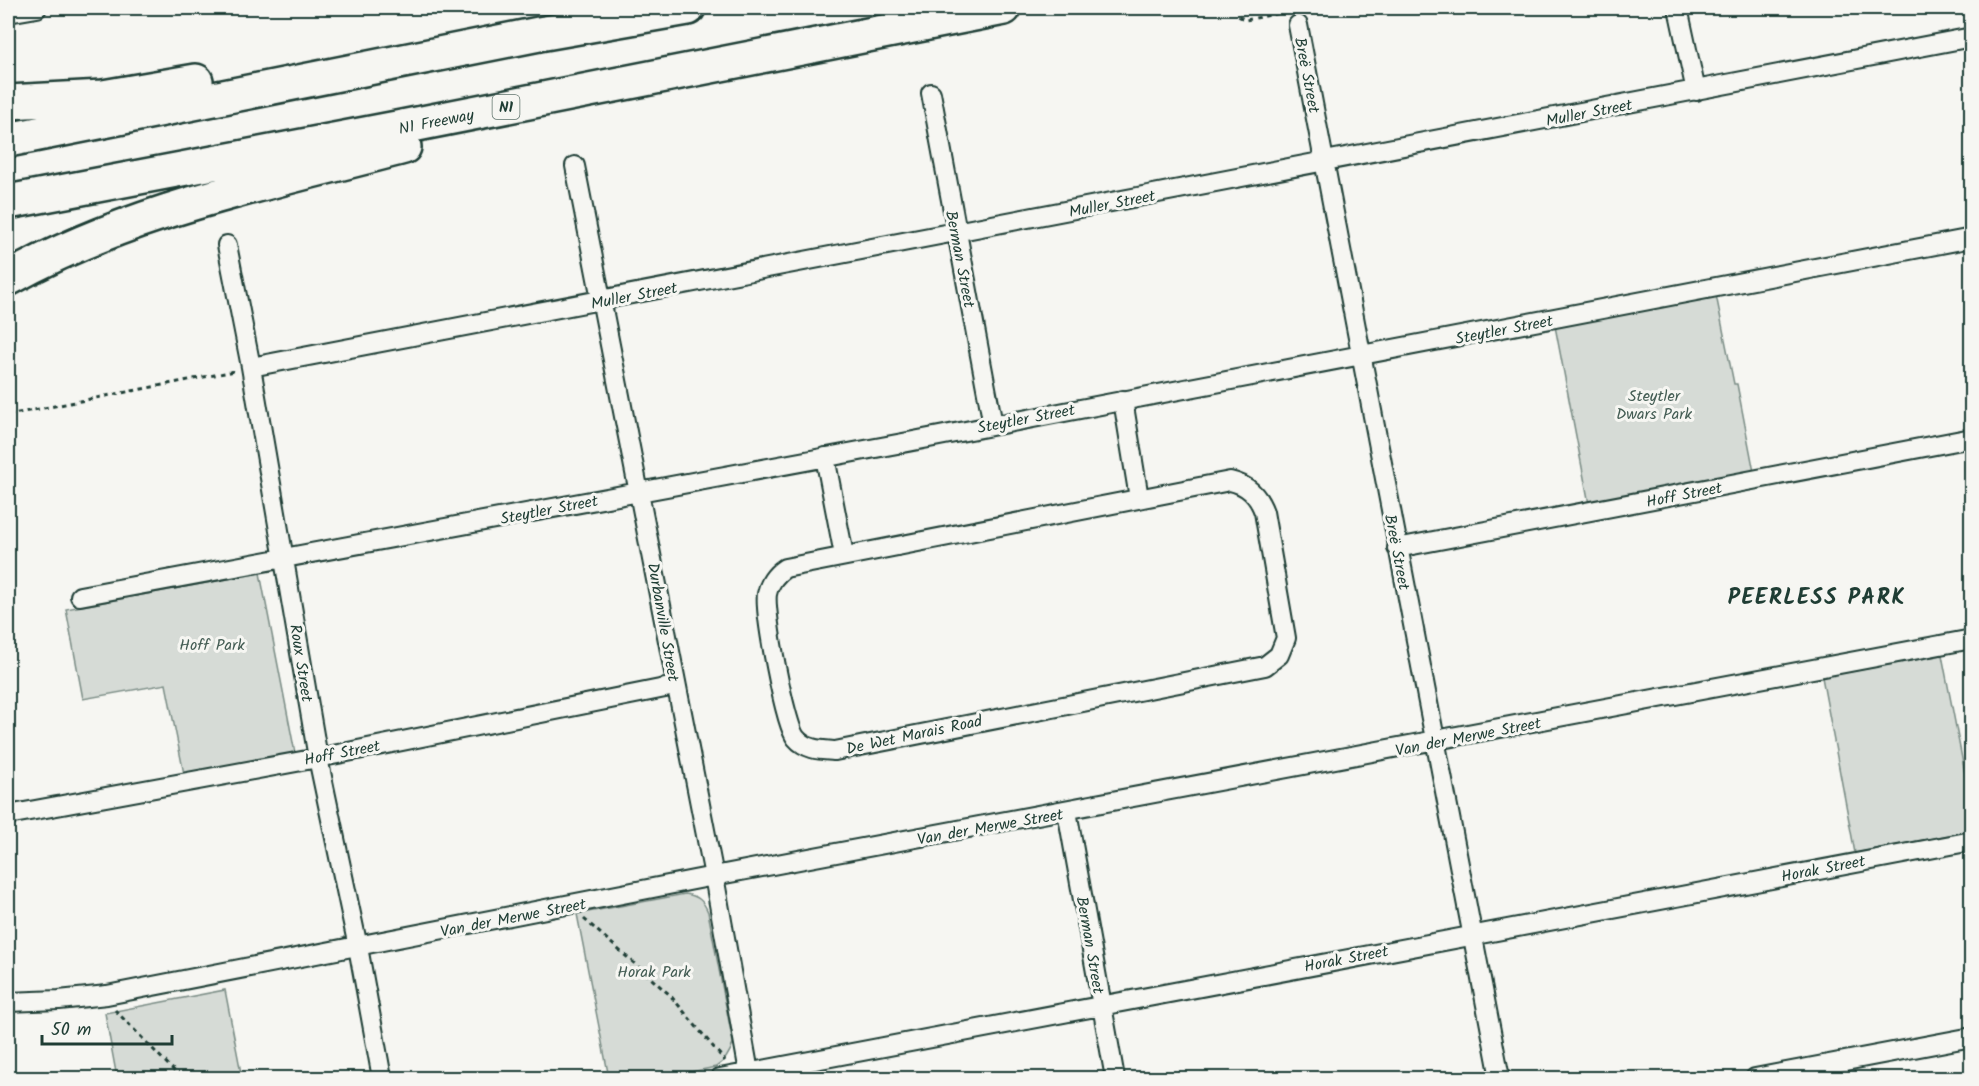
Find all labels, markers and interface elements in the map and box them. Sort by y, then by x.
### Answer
street label: Breë Street [1287,35,1326,116]
street label: Muller Street [1544,93,1635,134]
road number: N1 [492,95,520,119]
street label: N1 Freeway [397,103,477,142]
street label: Muller Street [1067,184,1158,225]
street label: Berman Street [938,209,981,311]
street label: Muller Street [589,276,680,317]
street label: Steytler Street [1453,309,1556,352]
park label: Steytler Dwars Park [1616,384,1693,427]
street label: Steytler Street [975,398,1078,441]
street label: Hoff Street [1644,476,1725,515]
street label: Steytler Street [498,489,601,532]
street label: Breë Street [1377,512,1416,593]
street label: Durbanville Street [640,561,685,684]
district label: PEERLESS PARK [1728,581,1906,616]
street label: Roux Street [282,623,319,705]
park label: Hoff Park [179,633,245,658]
street label: De Wet Marais Road [844,709,986,762]
street label: Van der Merwe Street [1393,711,1544,764]
street label: Hoff Street [302,734,383,773]
street label: Van der Merwe Street [915,802,1066,853]
street label: Horak Street [1779,849,1868,890]
street label: Van der Merwe Street [438,892,589,945]
street label: Berman Street [1069,895,1111,997]
street label: Horak Street [1302,939,1391,980]
park label: Horak Park [617,960,691,985]
scale bar [42,1008,172,1046]
text: 50 m [51,1016,91,1045]

